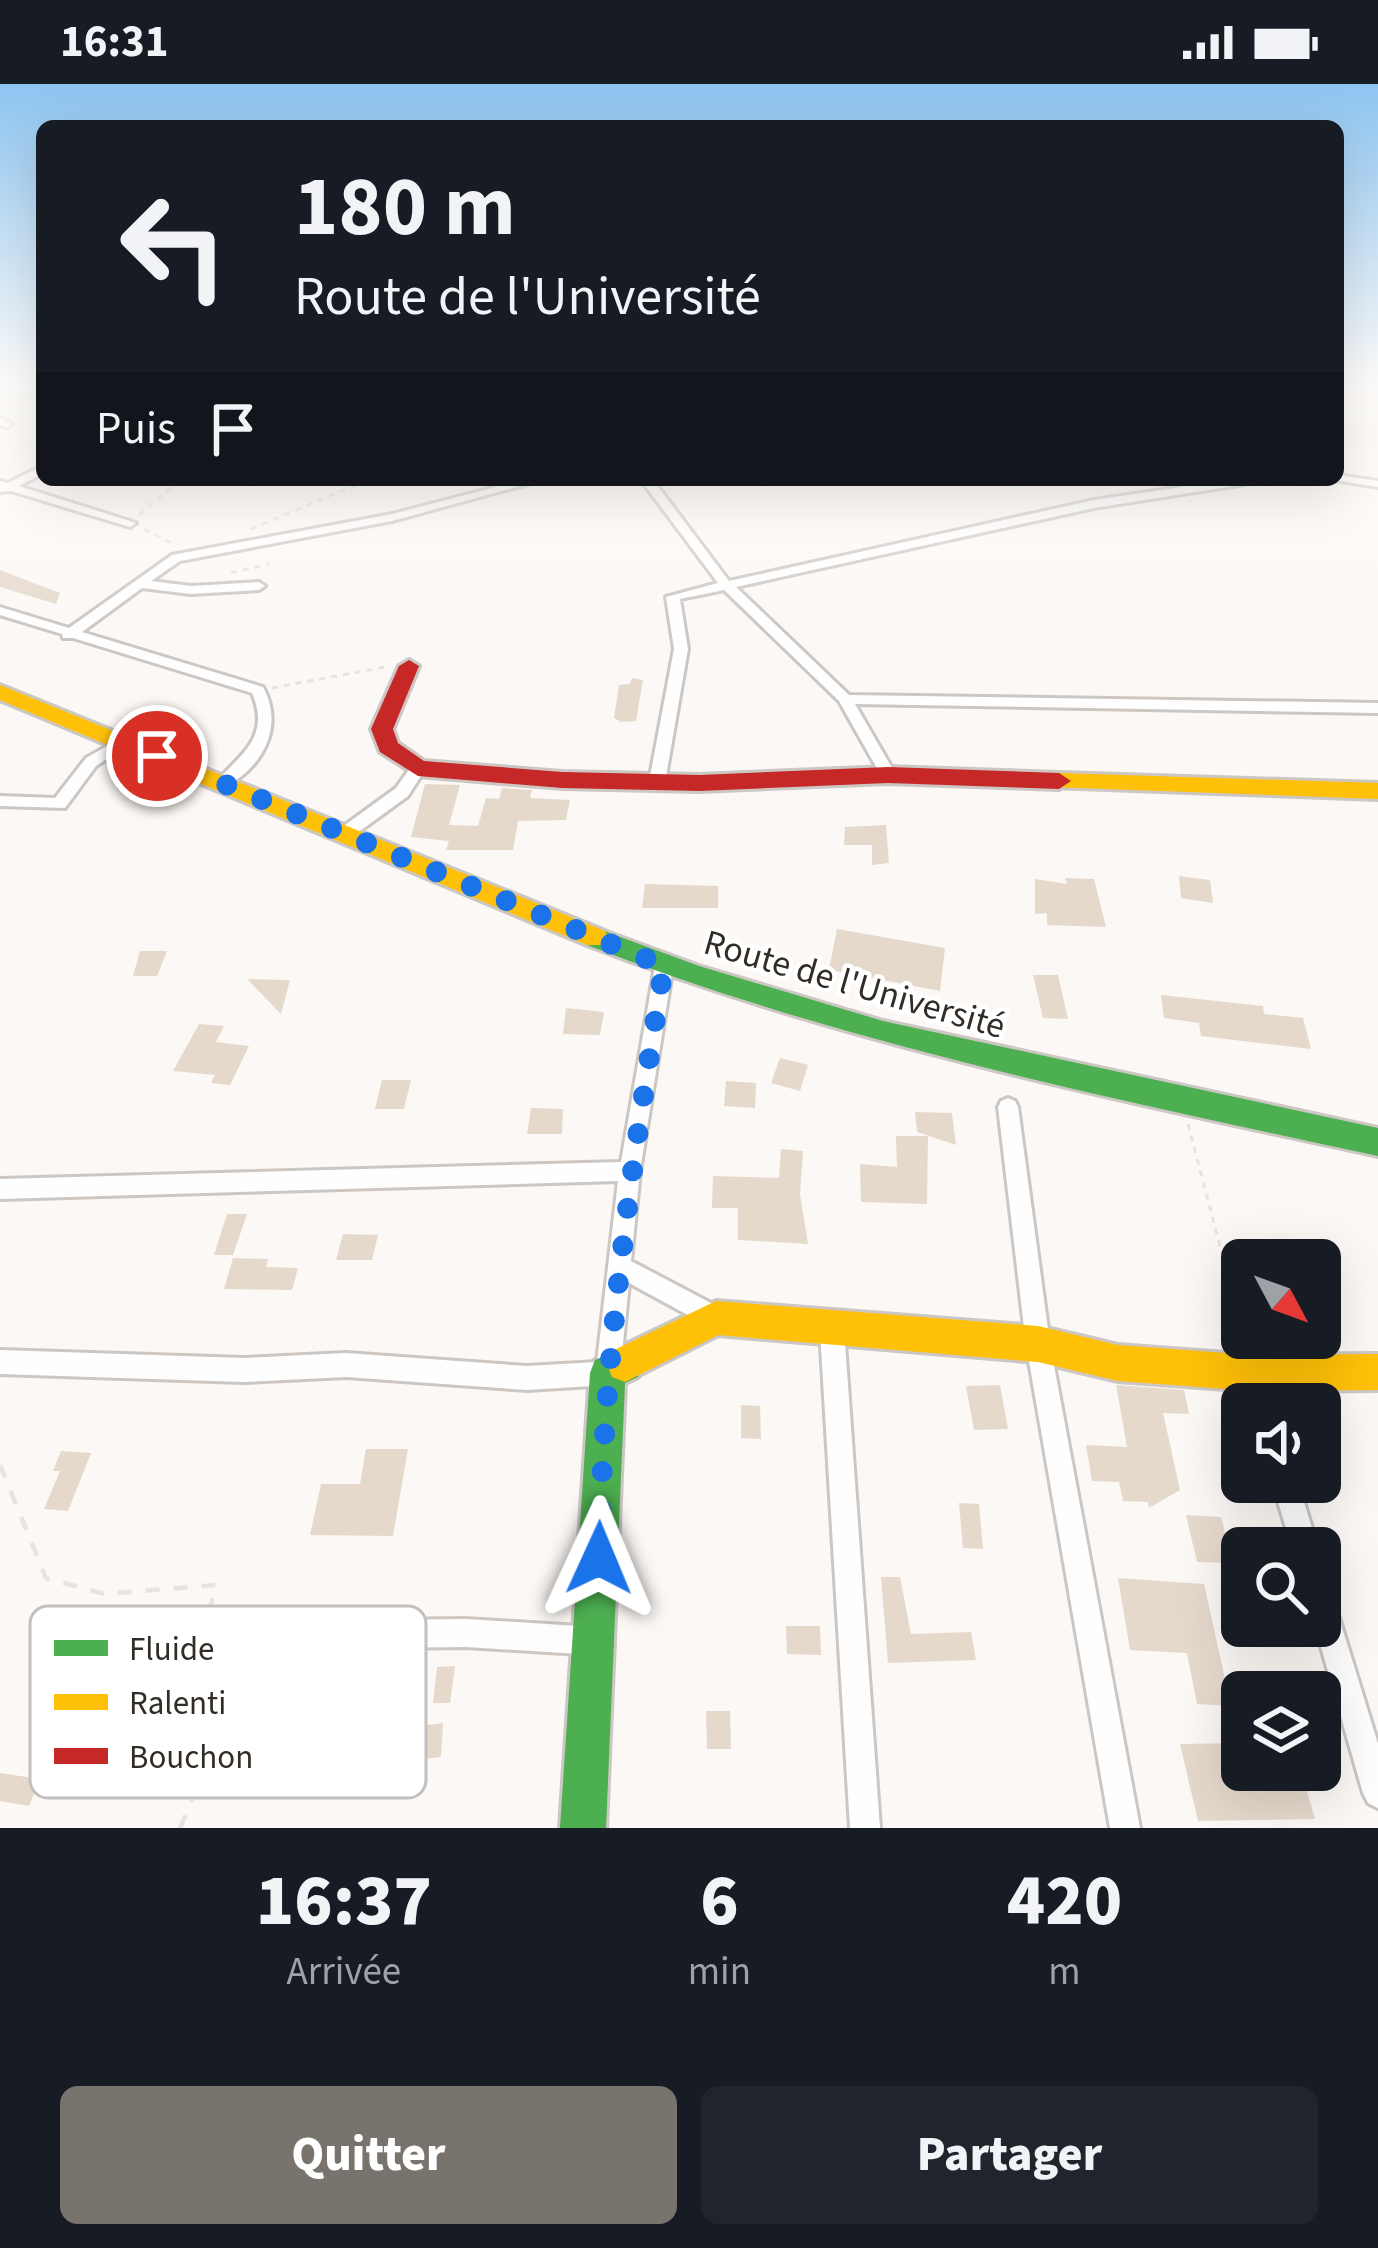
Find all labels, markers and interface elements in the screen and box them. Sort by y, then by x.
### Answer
text: 16:31 [60,10,169,74]
text: 180 m [294,148,516,268]
icon: left [96,168,252,324]
text: Route de l'Université [294,259,761,336]
icon: arrive [200,396,266,462]
text: Puis [96,397,176,461]
pin [106,705,208,807]
icon: arrive [124,723,190,789]
street label: Route de l'Université [698,917,1011,1052]
north arrow [1221,1239,1341,1359]
map controls [1221,1239,1341,1791]
button: sound [1221,1383,1341,1503]
position arrow [536,1495,662,1621]
button: search [1221,1527,1341,1647]
legend [30,1606,426,1798]
text: Fluide [129,1626,214,1673]
button: layers [1221,1671,1341,1791]
text: Ralenti [129,1680,226,1727]
text: Bouchon [129,1734,253,1781]
text: 16:37 [256,1850,432,1953]
text: 6 [700,1850,739,1953]
text: 420 [1007,1850,1122,1953]
text: Arrivée [287,1944,401,2000]
text: min [688,1944,751,2000]
text: m [1048,1944,1081,2000]
button: Quitter [60,2086,677,2224]
button: Partager [701,2086,1318,2224]

